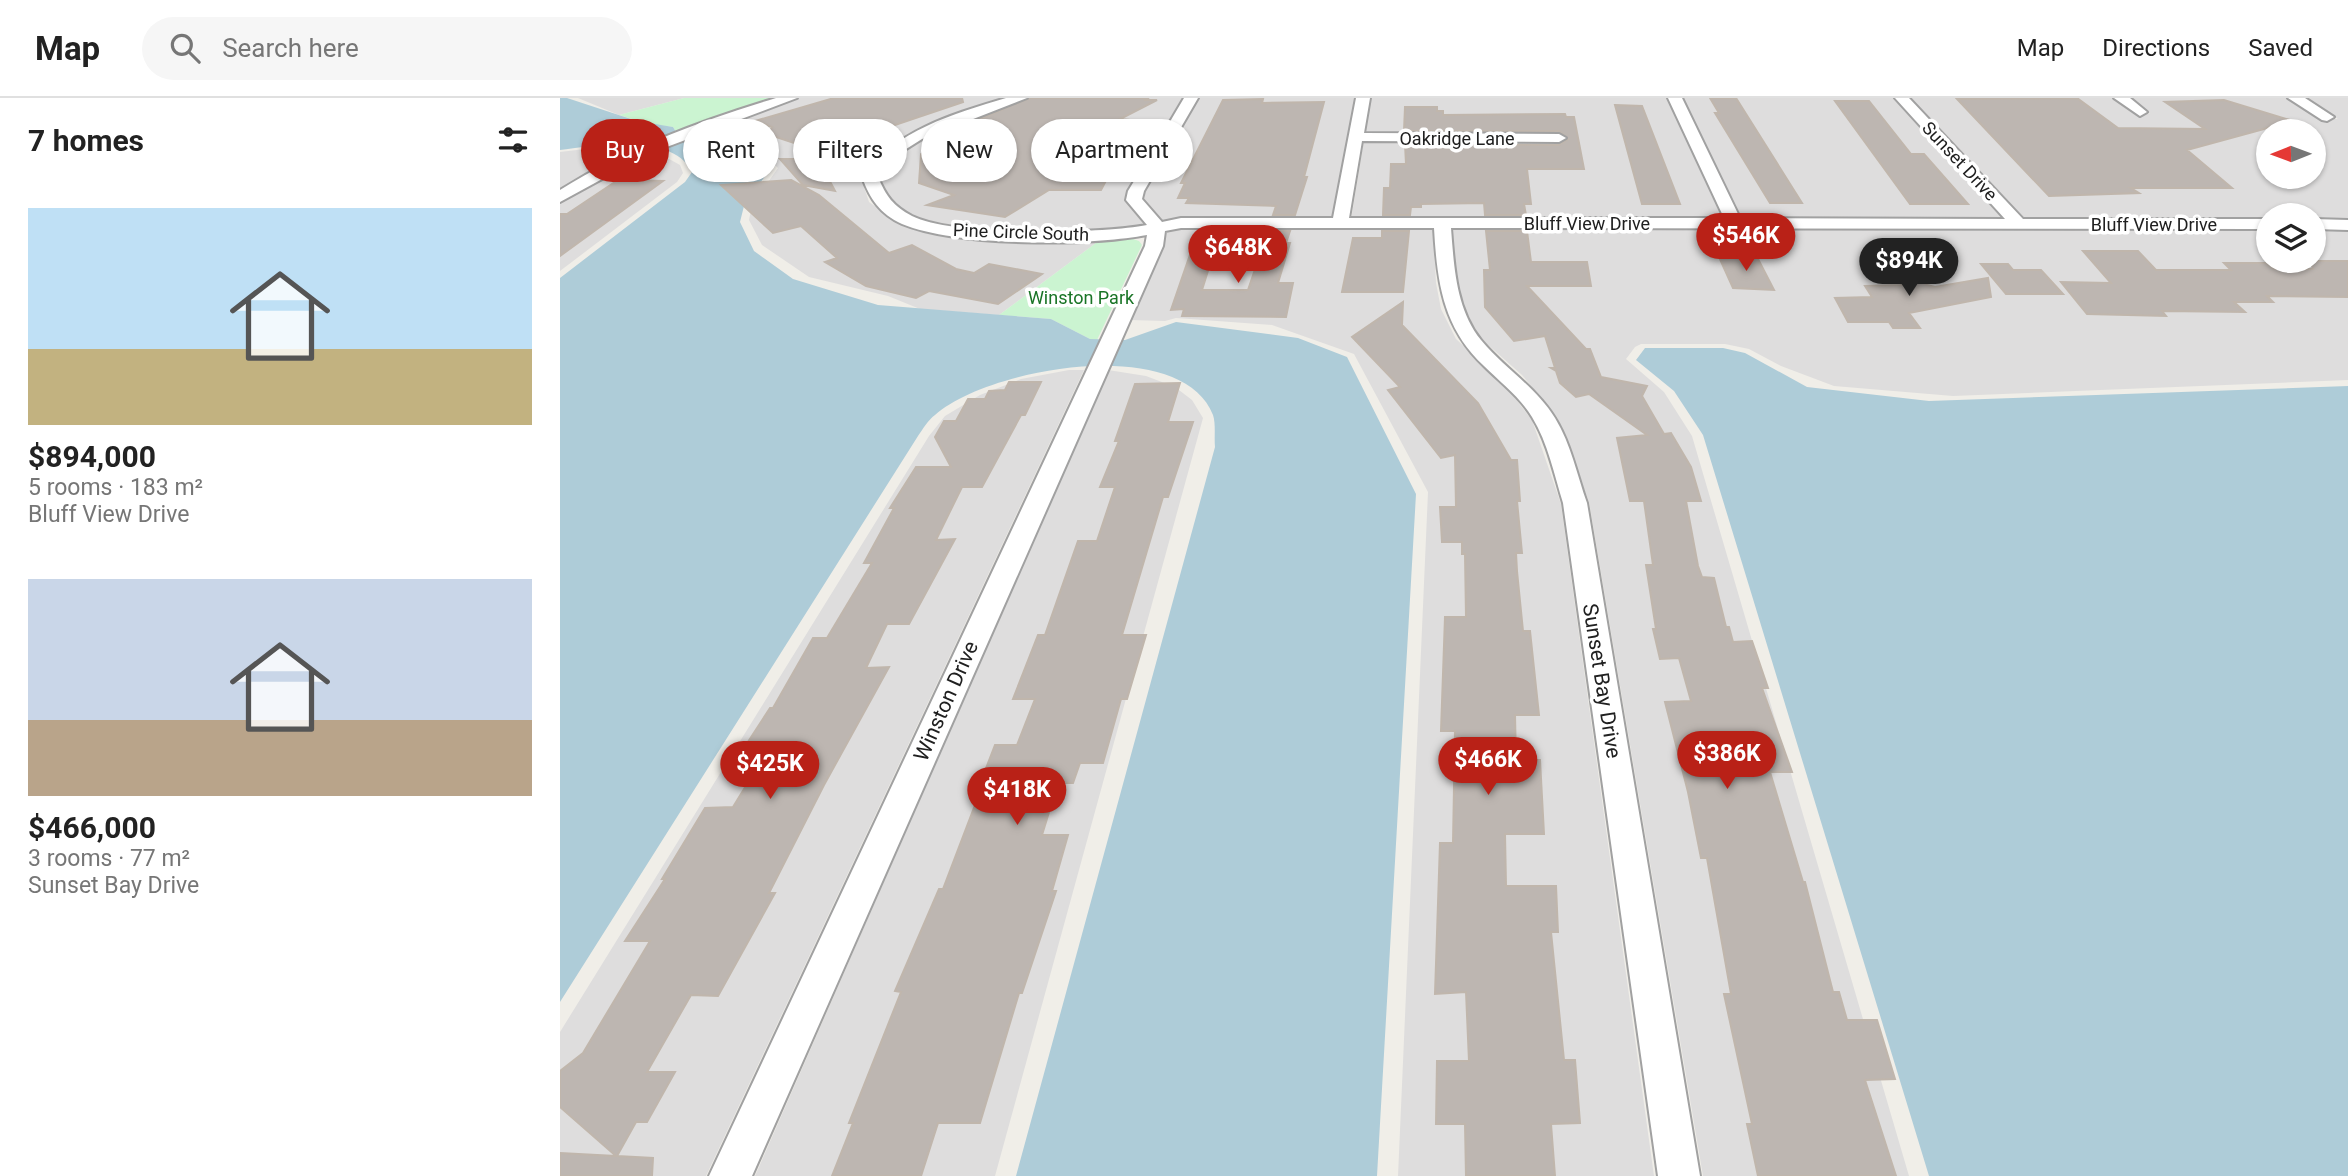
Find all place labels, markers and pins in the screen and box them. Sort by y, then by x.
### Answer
pin: $546K [1697,214,1795,273]
pin: $648K [1189,226,1287,285]
pin: $894K [1860,238,1958,298]
pin: $386K [1678,732,1776,791]
pin: $466K [1439,738,1537,797]
pin: $425K [721,742,819,801]
pin: $418K [968,768,1066,827]

